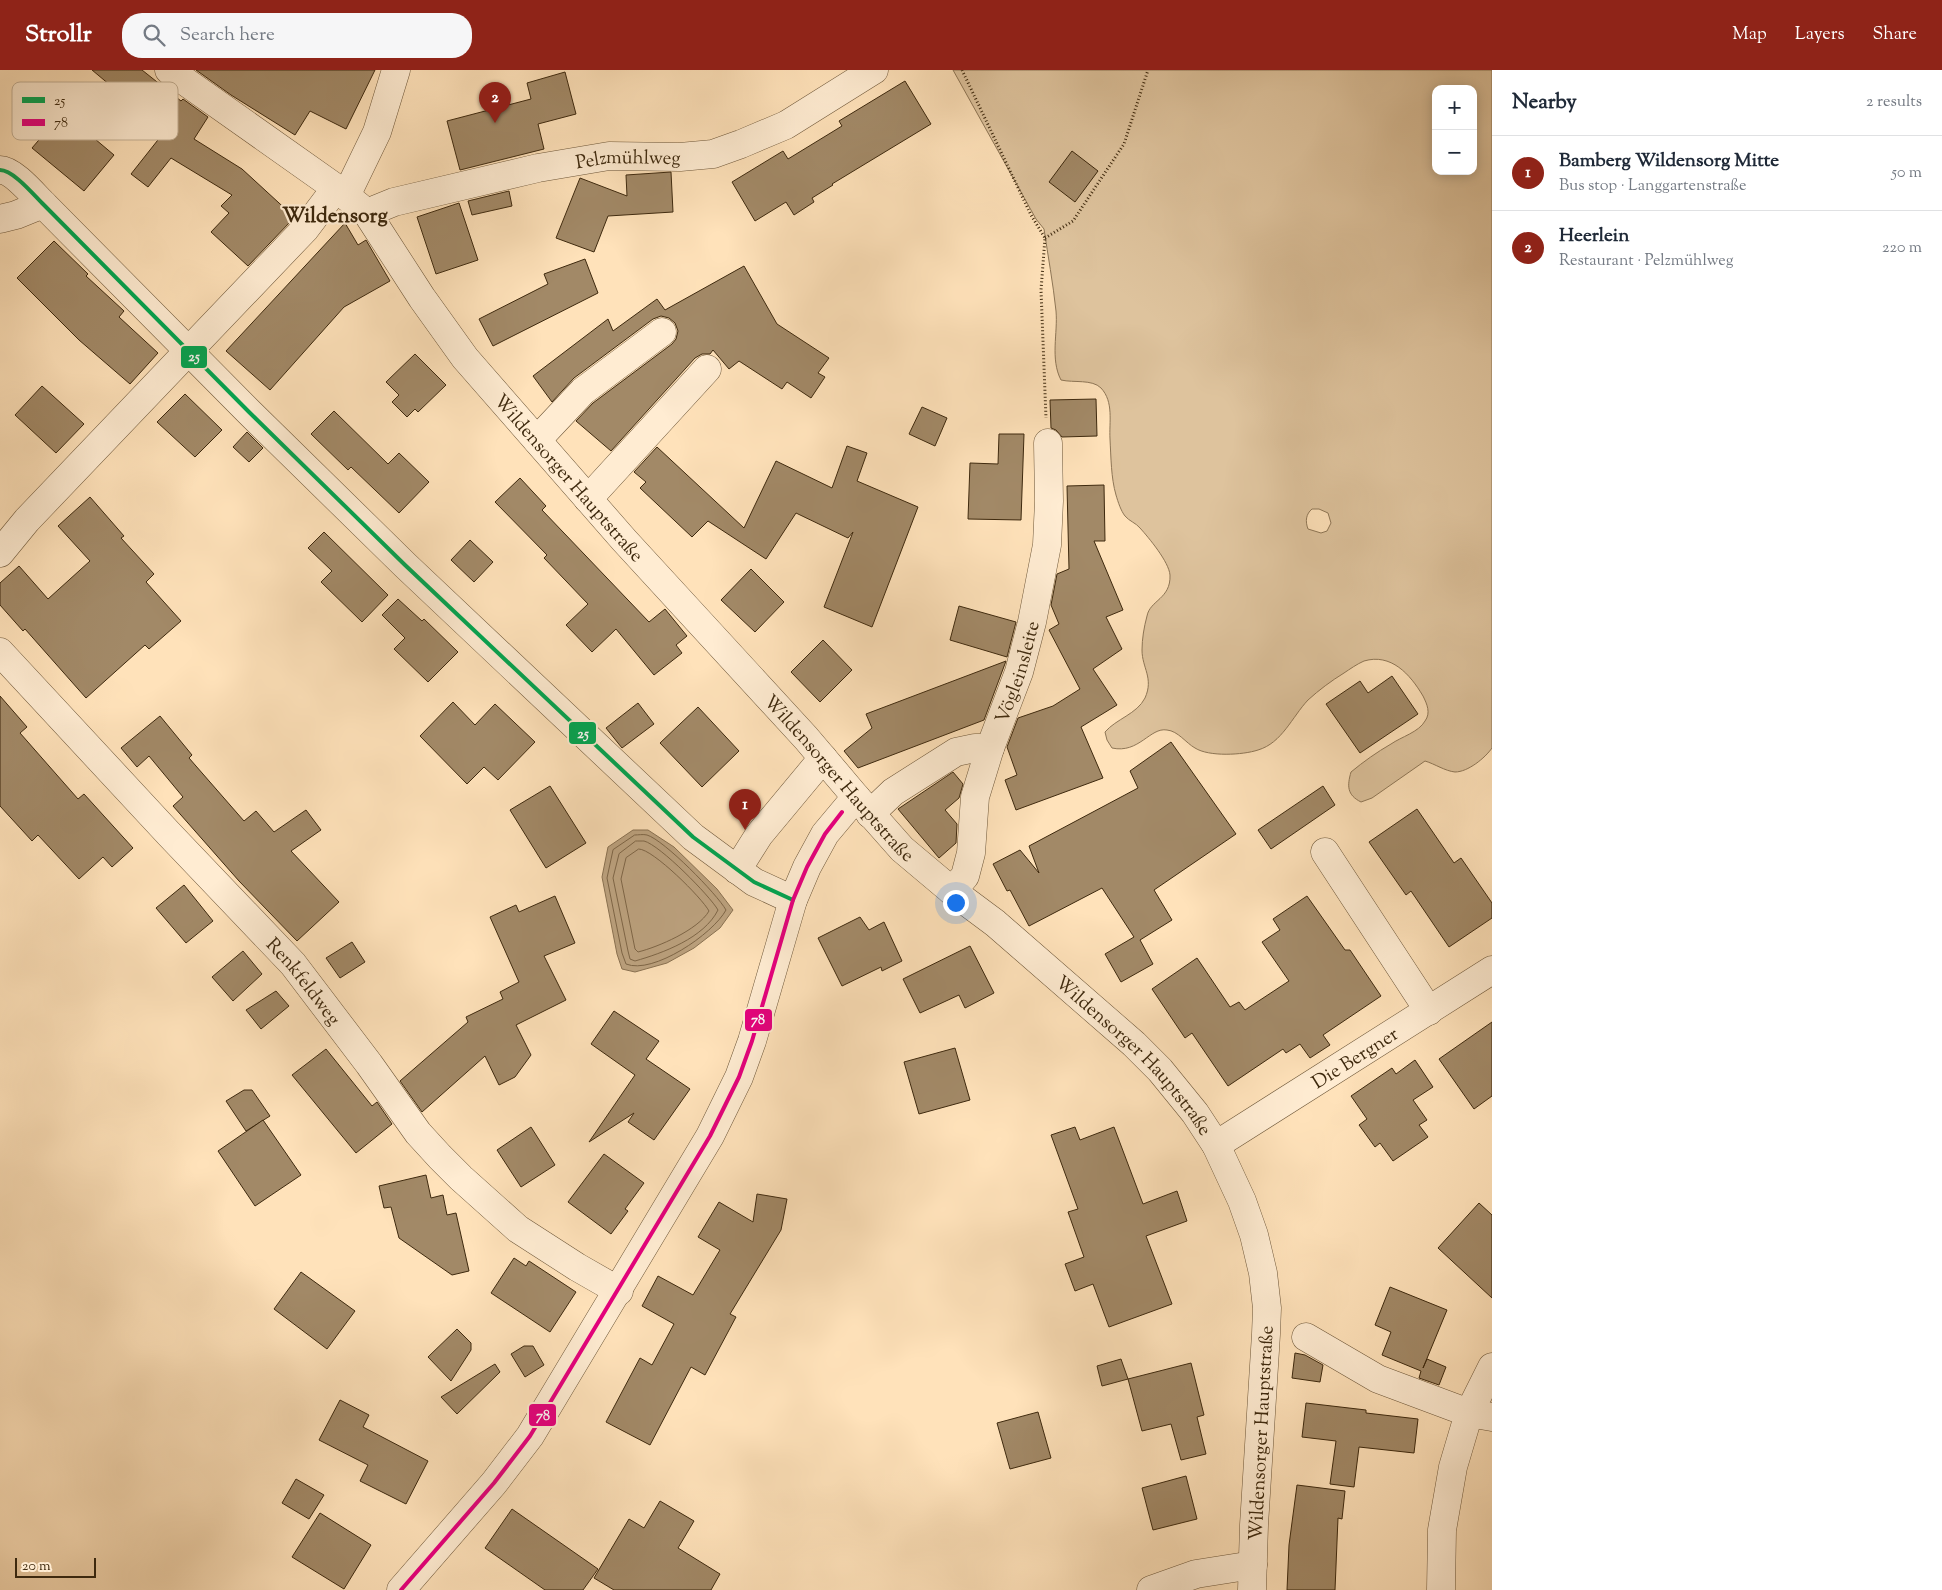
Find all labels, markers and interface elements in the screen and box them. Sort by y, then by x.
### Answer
search box [122,13,472,58]
text: Strollr [25,18,92,52]
icon: search [140,21,168,49]
text: Search here [180,22,275,49]
text: Map [1732,22,1767,48]
text: Layers [1795,22,1845,48]
text: Share [1873,22,1917,48]
legend [12,82,178,140]
pin: 2 [479,82,511,123]
map controls [1432,85,1477,175]
button: + [1432,85,1477,130]
text: Nearby [1512,88,1577,118]
text: 2 results [1866,91,1922,114]
text: 25 [54,92,66,112]
text: 78 [54,114,68,134]
button: − [1432,130,1477,175]
street label: Pelzmühlweg [574,145,681,177]
text: Bamberg Wildensorg Mitte [1559,148,1779,175]
text: 1 [1525,162,1531,185]
text: 50 m [1891,162,1922,185]
text: Bus stop · Langgartenstraße [1559,175,1747,198]
district label: Wildensorg [282,202,388,232]
text: Heerlein [1559,223,1629,250]
text: 2 [1524,237,1532,260]
text: 220 m [1882,237,1922,260]
text: Restaurant · Pelzmühlweg [1559,250,1734,273]
line badge: 25 [180,345,208,369]
text: 25 [188,348,200,368]
street label: Wildensorger Hauptstraße [486,389,649,569]
street label: Vögleinsleite [990,618,1048,728]
street label: Wildensorger Hauptstraße [756,689,919,870]
line badge: 25 [568,721,597,745]
text: 25 [577,725,589,745]
pin: 1 [729,789,761,830]
your location [943,890,969,916]
street label: Renkfeldweg [259,933,346,1032]
street label: Wildensorger Hauptstraße [1048,970,1217,1142]
line badge: 78 [744,1008,773,1032]
text: 78 [751,1011,765,1031]
street label: Die Bergner [1307,1022,1404,1097]
street label: Wildensorger Hauptstraße [1243,1325,1282,1541]
line badge: 78 [528,1403,557,1427]
text: 78 [536,1407,550,1427]
scale bar [15,1555,96,1578]
text: 20 m [22,1557,51,1577]

